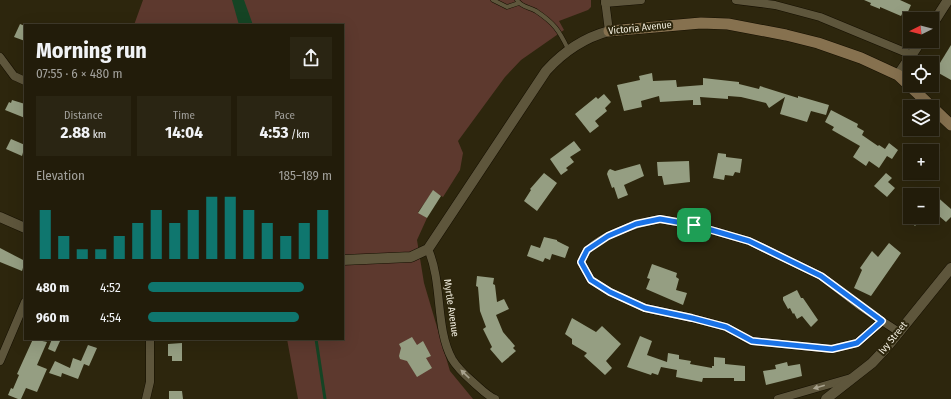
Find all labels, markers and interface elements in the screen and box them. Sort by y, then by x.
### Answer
north arrow [903,12,939,48]
map controls [903,12,939,224]
street label: Victoria Avenue [608,19,672,37]
text: Morning run [36,37,147,64]
button: share [290,37,332,79]
button: locate [903,56,939,92]
text: 07:55 · 6 × 480 m [36,66,122,81]
button: layers [903,100,939,136]
text: Distance [64,109,103,122]
text: Time [173,109,195,122]
text: Pace [274,109,295,122]
text: 2.88 [60,122,90,143]
text: 14:04 [165,122,203,143]
text: 4:53 [259,122,289,143]
text: km [90,128,106,141]
text: /km [289,128,310,141]
button: + [903,144,939,180]
text: Elevation [36,168,85,183]
text: 185–189 m [278,168,332,183]
button: − [903,188,939,224]
pin [677,208,711,242]
icon: arrive [683,214,705,236]
street label: Myrtle Avenue [441,278,461,338]
text: 480 m [36,280,69,295]
text: 4:52 [100,280,121,295]
text: 960 m [36,310,69,325]
text: 4:54 [100,310,121,325]
street label: Ivy Street [876,319,910,357]
one-way arrow [460,370,470,379]
one-way arrow [813,384,825,390]

